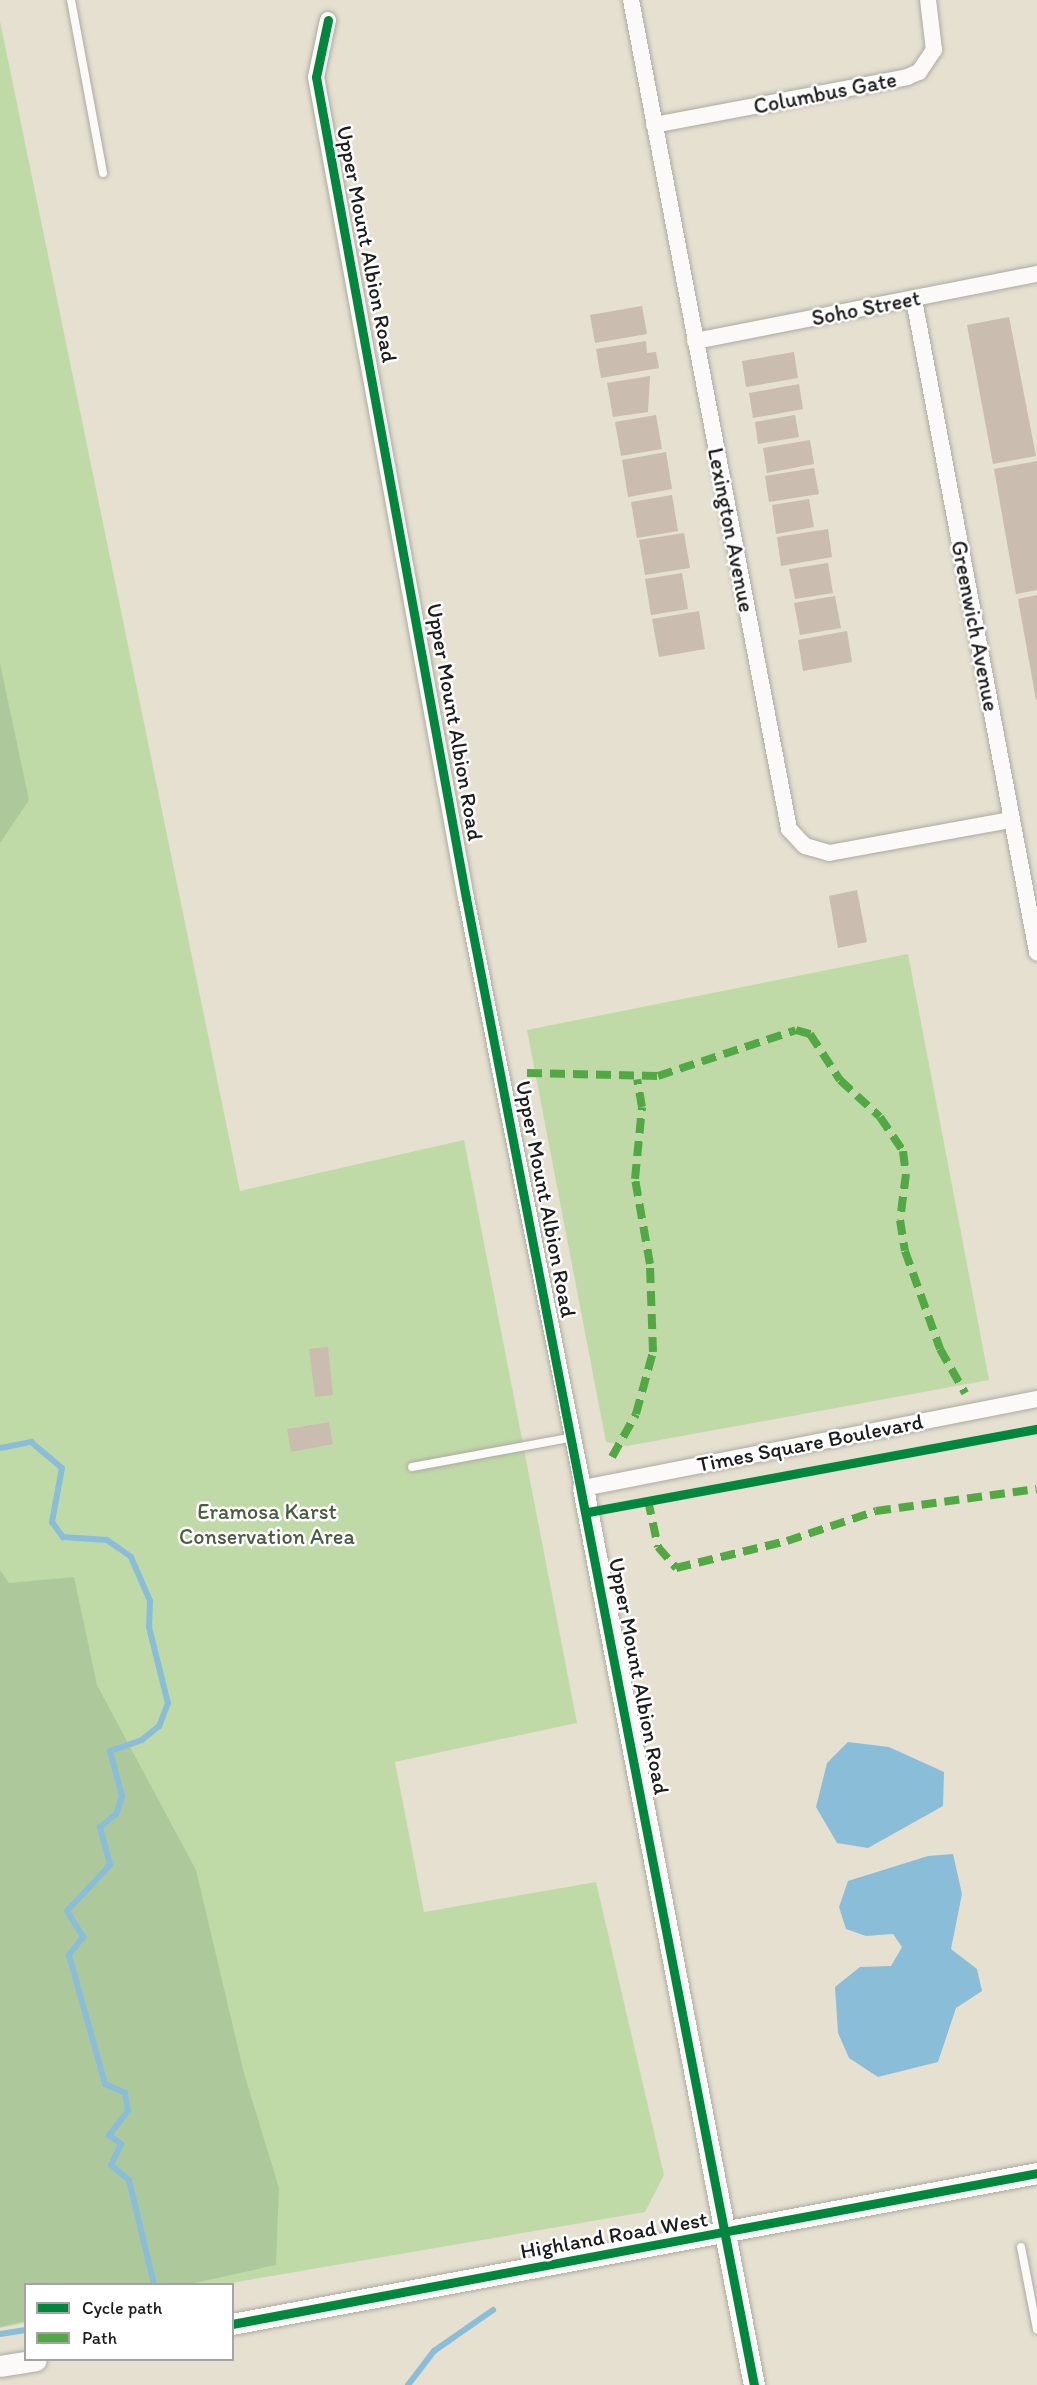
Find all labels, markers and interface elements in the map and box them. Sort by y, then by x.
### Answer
street label: Columbus Gate [751,66,899,120]
street label: Upper Mount Albion Road [331,123,403,365]
street label: Soho Street [810,285,922,331]
street label: Lexington Avenue [702,446,760,614]
street label: Greenwich Avenue [946,539,1004,713]
street label: Upper Mount Albion Road [421,601,489,843]
street label: Upper Mount Albion Road [510,1078,582,1320]
street label: Times Square Boulevard [695,1408,925,1478]
park label: Eramosa Karst Conservation Area [179,1498,355,1550]
street label: Upper Mount Albion Road [603,1555,675,1797]
street label: Highland Road West [519,2206,709,2264]
legend [24,2283,234,2361]
text: Cycle path [82,2297,162,2319]
text: Path [82,2327,117,2349]

